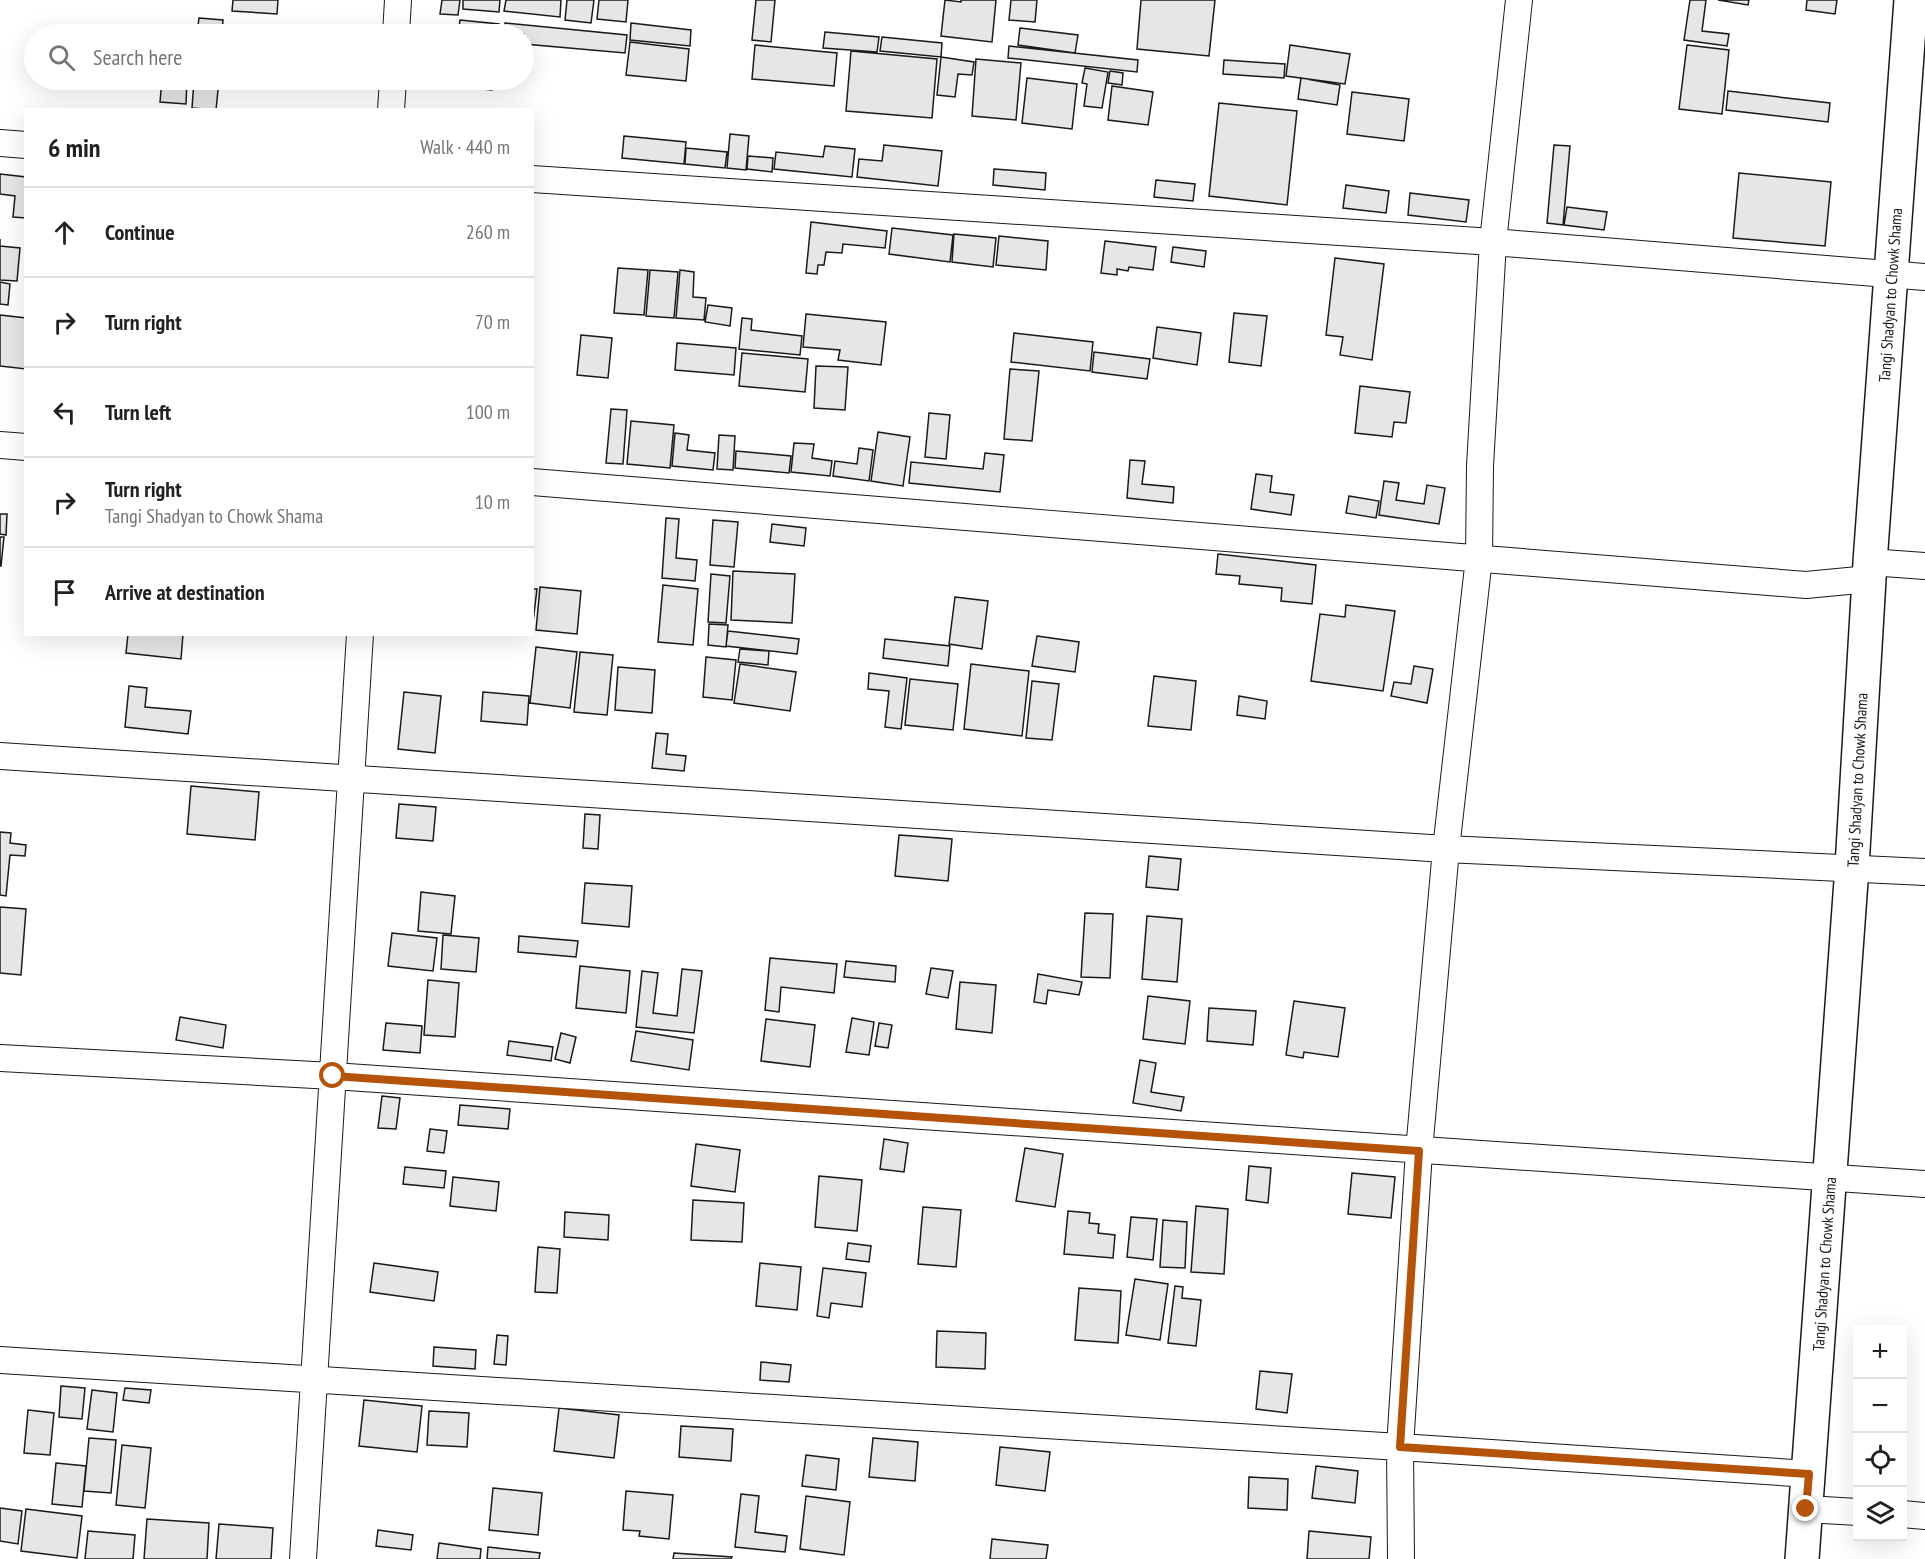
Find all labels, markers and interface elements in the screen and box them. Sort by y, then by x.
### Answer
search box [24,24,534,90]
icon: search [45,41,78,74]
text: Search here [93,43,182,71]
text: 6 min [48,131,101,164]
text: Walk · 440 m [420,134,510,160]
street label: Tangi Shadyan to Chowk Shama [1874,207,1906,383]
icon: ahead [48,216,81,249]
text: Continue [105,218,175,246]
text: 260 m [466,219,510,245]
icon: right [48,306,81,339]
text: Turn right [105,308,182,336]
text: 70 m [475,309,510,335]
icon: left [48,396,81,429]
text: Turn left [105,398,171,426]
text: 100 m [466,399,510,425]
text: Turn right [105,475,182,503]
icon: right [48,486,81,519]
text: 10 m [475,489,510,515]
text: Tangi Shadyan to Chowk Shama [105,503,323,529]
icon: arrive [48,576,81,609]
text: Arrive at destination [105,578,265,606]
street label: Tangi Shadyan to Chowk Shama [1842,692,1872,868]
route start [319,1062,345,1088]
street label: Tangi Shadyan to Chowk Shama [1808,1176,1840,1352]
map controls [1853,1325,1907,1541]
button: + [1853,1325,1907,1379]
button: − [1853,1379,1907,1433]
button: locate [1853,1433,1907,1487]
button: layers [1853,1487,1907,1541]
route end [1792,1495,1818,1521]

